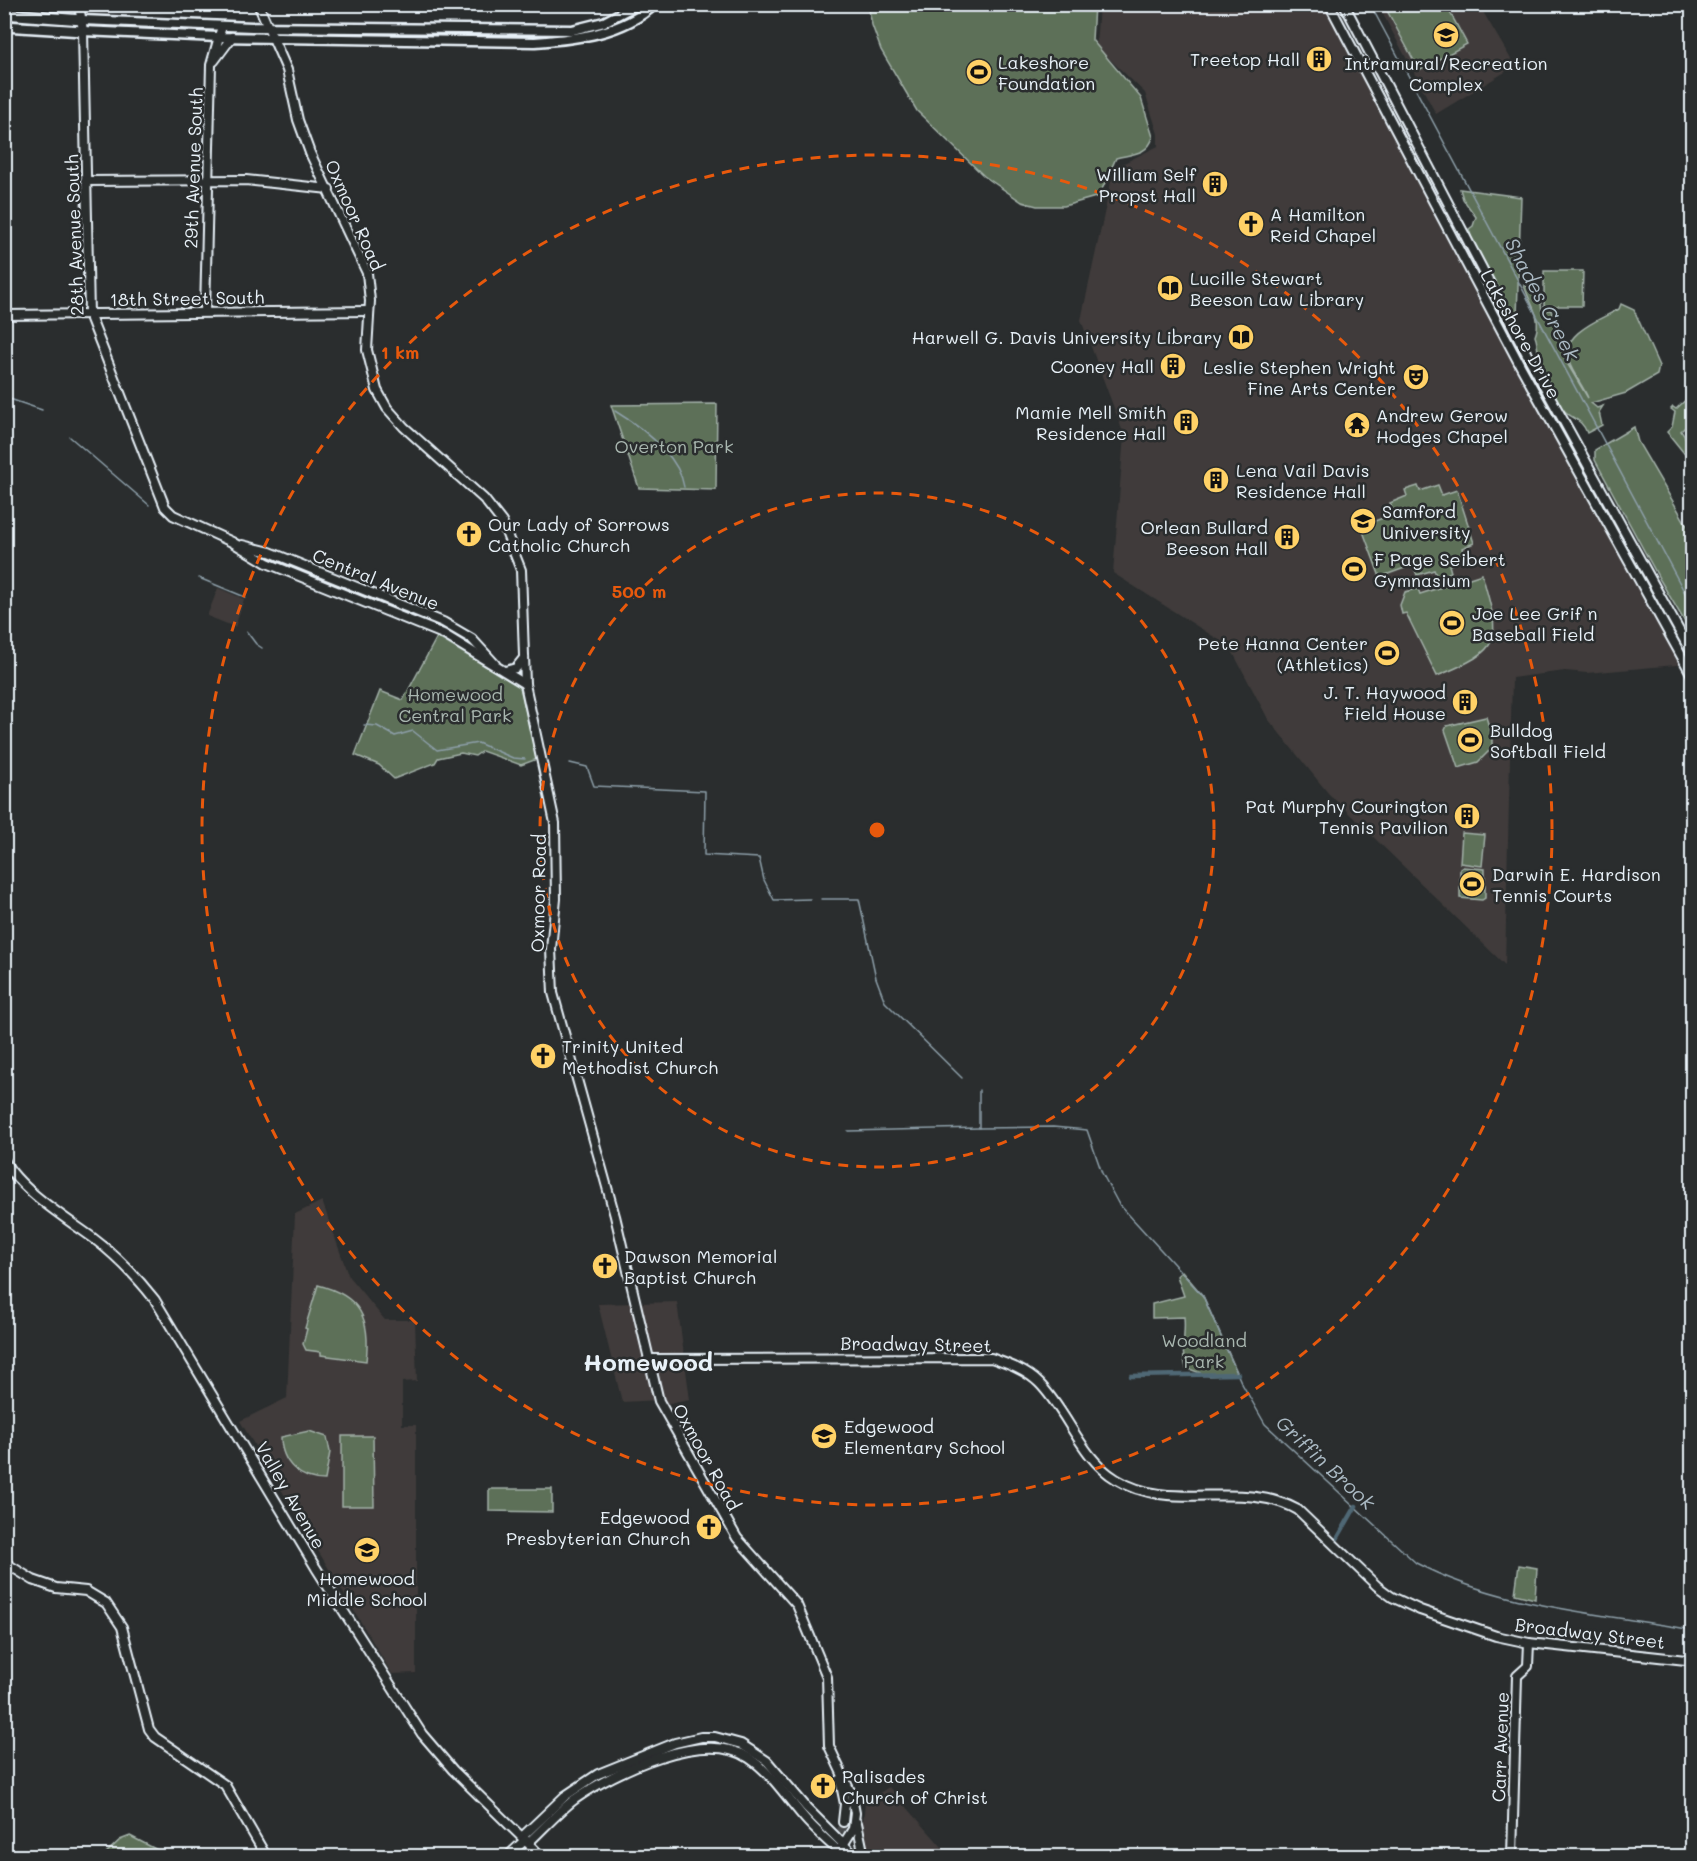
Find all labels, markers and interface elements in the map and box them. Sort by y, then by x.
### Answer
school or university icon: Intramural/Recreation Complex [1431,20,1461,50]
building icon: Treetop Hall [1304,44,1334,74]
place label: Treetop Hall [1190,47,1300,71]
place label: Lakeshore Foundation [998,50,1095,95]
place label: Intramural/Recreation Complex [1344,51,1548,96]
sports icon: Lakeshore Foundation [964,57,994,87]
street label: 29th Avenue South [178,87,208,249]
street label: 28th Avenue South [59,154,89,316]
street label: Oxmoor Road [320,156,390,274]
place label: William Self Propst Hall [1096,162,1197,207]
building icon: William Self Propst Hall [1200,169,1230,199]
place label: A Hamilton Reid Chapel [1270,202,1376,247]
church icon: A Hamilton Reid Chapel [1236,209,1266,239]
water label: Shades Creek [1500,233,1587,365]
street label: Lakeshore Drive [1475,265,1567,403]
place label: Lucille Stewart Beeson Law Library [1190,266,1364,311]
library icon: Lucille Stewart Beeson Law Library [1155,273,1185,303]
street label: 18th Street South [110,285,264,311]
library icon: Harwell G. Davis University Library [1226,322,1256,352]
place label: Harwell G. Davis University Library [912,325,1222,349]
text: 1 km [381,340,419,364]
building icon: Cooney Hall [1158,351,1188,381]
place label: Cooney Hall [1050,354,1154,378]
place label: Leslie Stephen Wright Fine Arts Center [1204,355,1396,400]
theatre icon: Leslie Stephen Wright Fine Arts Center [1401,362,1431,392]
place label: Mamie Mell Smith Residence Hall [1015,400,1166,445]
place label: Andrew Gerow Hodges Chapel [1376,403,1508,448]
building icon: Mamie Mell Smith Residence Hall [1171,407,1201,437]
temple icon: Andrew Gerow Hodges Chapel [1342,410,1372,440]
park label: Overton Park [614,434,734,458]
place label: Lena Vail Davis Residence Hall [1236,458,1370,503]
building icon: Lena Vail Davis Residence Hall [1201,465,1231,495]
place label: Samford University [1382,499,1471,544]
school or university icon: Samford University [1348,506,1378,536]
place label: Our Lady of Sorrows Catholic Church [488,512,670,557]
place label: Orlean Bullard Beeson Hall [1140,515,1268,560]
church icon: Our Lady of Sorrows Catholic Church [454,519,484,549]
building icon: Orlean Bullard Beeson Hall [1272,522,1302,552]
street label: Central Avenue [309,543,443,615]
place label: F Page Seibert Gymnasium [1374,547,1506,592]
sports icon: F Page Seibert Gymnasium [1339,554,1369,584]
text: 500 m [612,579,666,603]
place label: Joe Lee Grif n Baseball Field [1472,601,1598,646]
sports icon: Joe Lee Grif n Baseball Field [1437,608,1467,638]
place label: Pete Hanna Center (Athletics) [1198,631,1368,676]
sports icon: Pete Hanna Center (Athletics) [1372,638,1402,668]
place label: J. T. Haywood Field House [1324,680,1446,725]
park label: Homewood Central Park [398,682,512,727]
building icon: J. T. Haywood Field House [1450,687,1480,717]
place label: Bulldog Softball Field [1490,718,1606,763]
sports icon: Bulldog Softball Field [1455,725,1485,755]
place label: Pat Murphy Courington Tennis Pavilion [1246,794,1448,839]
building icon: Pat Murphy Courington Tennis Pavilion [1452,801,1482,831]
centre of rings [867,820,887,840]
street label: Oxmoor Road [525,833,551,953]
place label: Darwin E. Hardison Tennis Courts [1492,862,1661,907]
sports icon: Darwin E. Hardison Tennis Courts [1457,869,1487,899]
place label: Trinity United Methodist Church [562,1034,718,1079]
church icon: Trinity United Methodist Church [528,1041,558,1071]
place label: Dawson Memorial Baptist Church [624,1244,778,1289]
church icon: Dawson Memorial Baptist Church [590,1251,620,1281]
park label: Woodland Park [1161,1328,1247,1373]
street label: Broadway Street [840,1331,992,1357]
district label: Homewood [583,1346,713,1377]
street label: Oxmoor Road [668,1399,746,1515]
water label: Griffin Brook [1271,1409,1382,1515]
place label: Edgewood Elementary School [844,1414,1006,1459]
school or university icon: Edgewood Elementary School [809,1421,839,1451]
street label: Valley Avenue [251,1437,331,1553]
place label: Edgewood Presbyterian Church [506,1505,690,1550]
church icon: Edgewood Presbyterian Church [694,1512,724,1542]
school or university icon: Homewood Middle School [352,1535,382,1565]
place label: Homewood Middle School [307,1566,427,1611]
street label: Broadway Street [1514,1612,1666,1654]
street label: Carr Avenue [1486,1692,1514,1802]
place label: Palisades Church of Christ [842,1764,988,1809]
church icon: Palisades Church of Christ [808,1771,838,1801]

